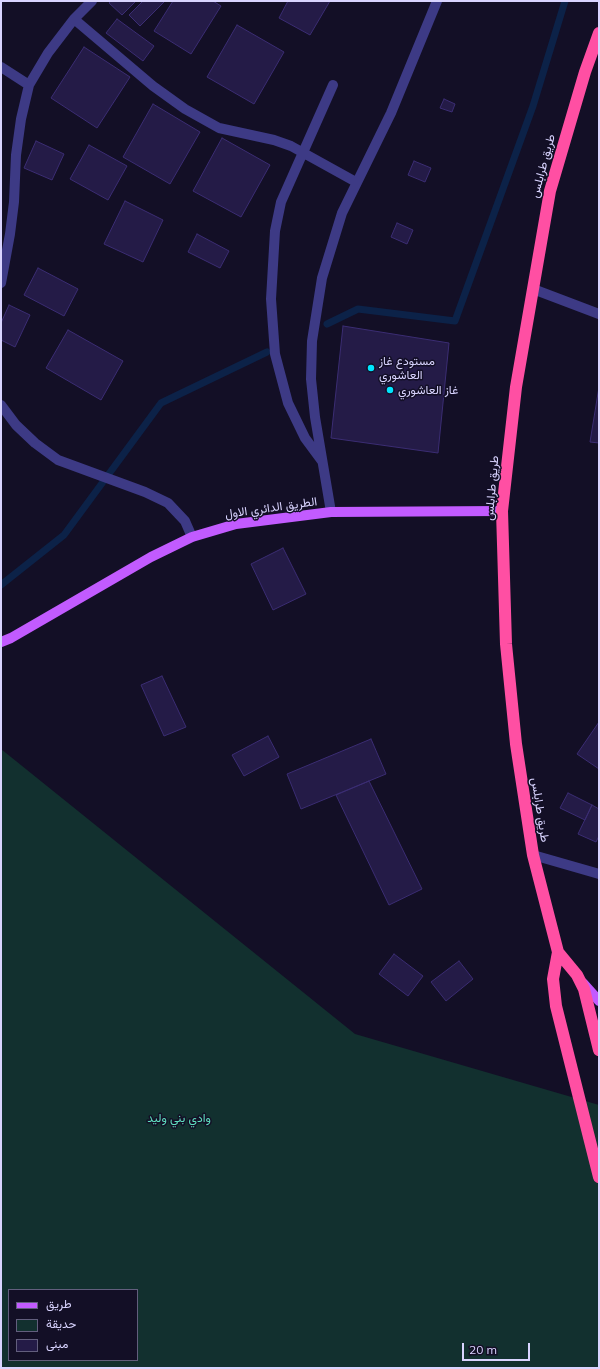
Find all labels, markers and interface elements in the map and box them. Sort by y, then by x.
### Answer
street label: طريق طرابلس [528,133,558,199]
place label: مستودع غاز العاشوري [379,354,435,382]
marker: مستودع غاز العاشوري [366,363,376,373]
place label: غاز العاشوري [398,383,458,397]
marker: غاز العاشوري [385,385,395,395]
street label: طريق طرابلس [482,455,502,521]
street label: الطريق الدائري الاول [224,494,318,522]
street label: طريق طرابلس [528,777,552,843]
park label: وادي بني وليد [147,1111,211,1125]
legend [8,1289,138,1361]
text: طريق [46,1296,71,1311]
text: حديقة [46,1316,76,1331]
scale bar [464,1335,532,1361]
text: مبنى [46,1336,68,1351]
text: 20 m [469,1342,497,1357]

